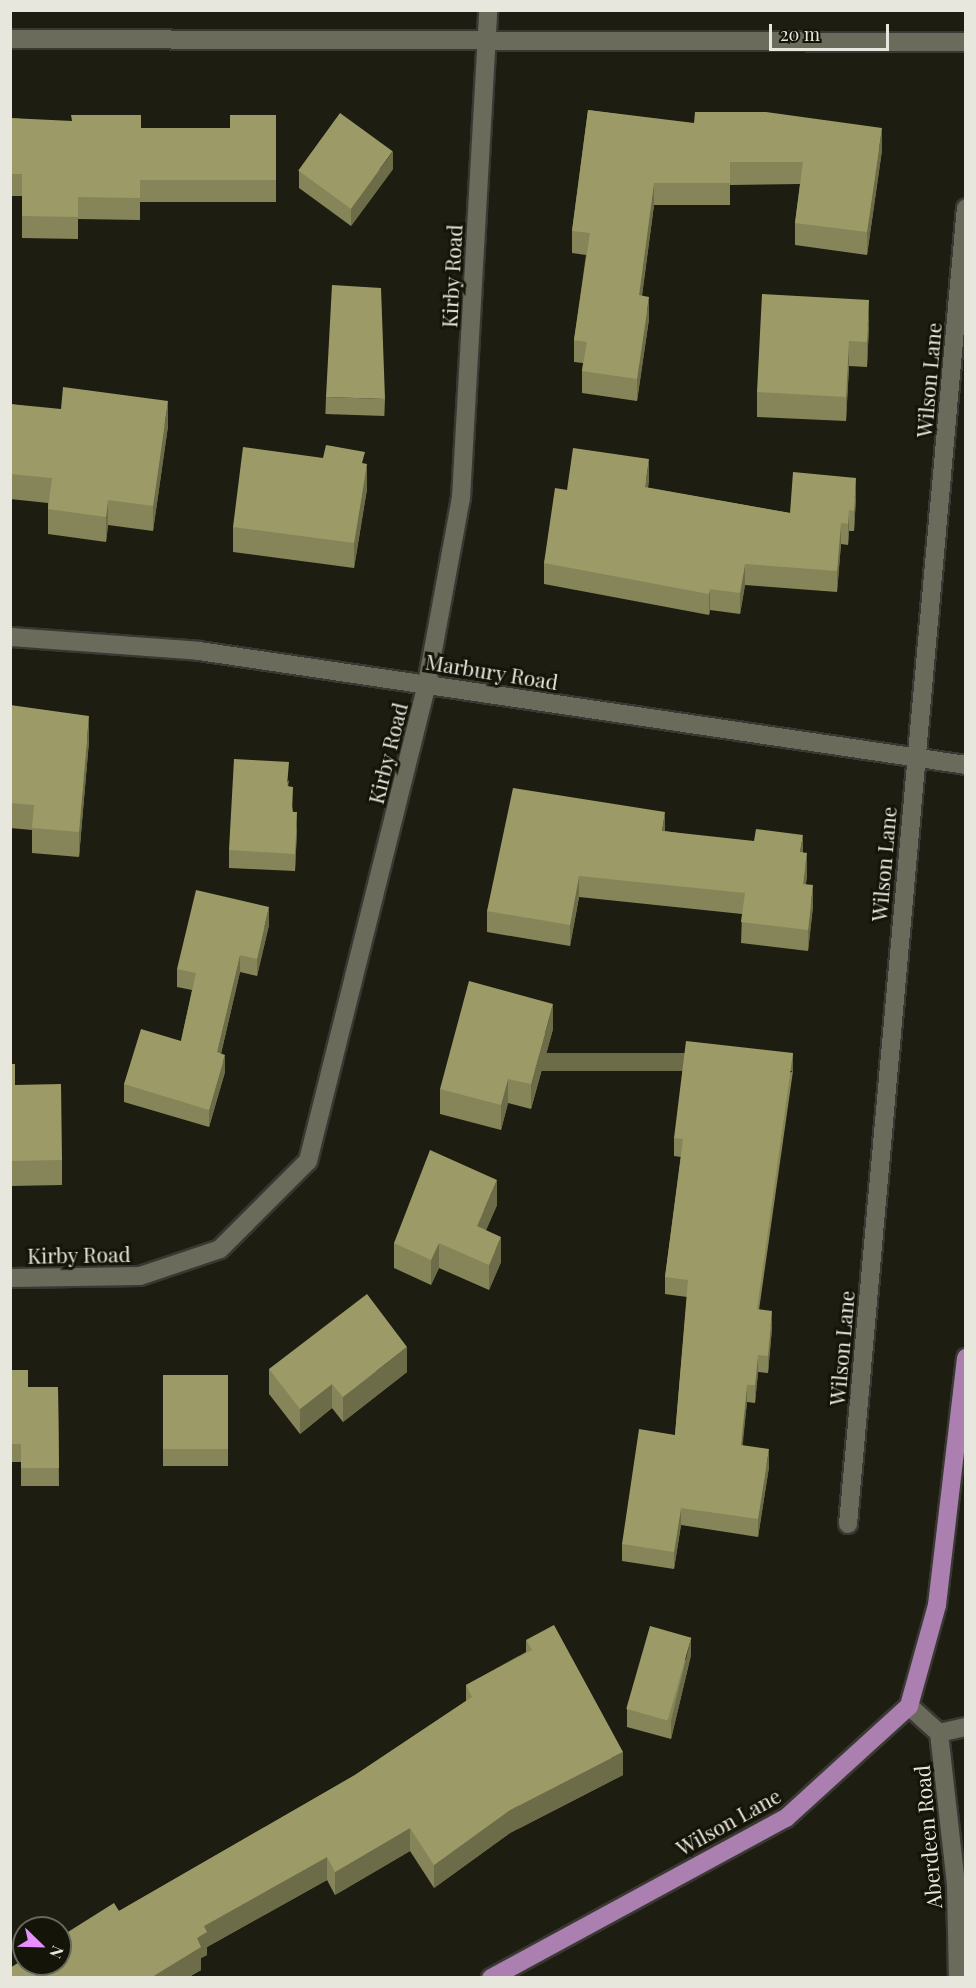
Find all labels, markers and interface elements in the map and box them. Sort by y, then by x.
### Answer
scale bar [772,12,892,50]
text: 20 m [780,22,820,46]
street label: Kirby Road [436,223,466,329]
street label: Wilson Lane [910,321,946,439]
street label: Marbury Road [424,648,560,694]
street label: Kirby Road [362,699,412,807]
street label: Wilson Lane [865,805,901,923]
street label: Kirby Road [27,1240,131,1268]
street label: Wilson Lane [823,1289,859,1407]
street label: Aberdeen Road [908,1764,946,1910]
street label: Wilson Lane [671,1782,785,1860]
north arrow [12,1916,72,1976]
text: N [45,1943,69,1962]

